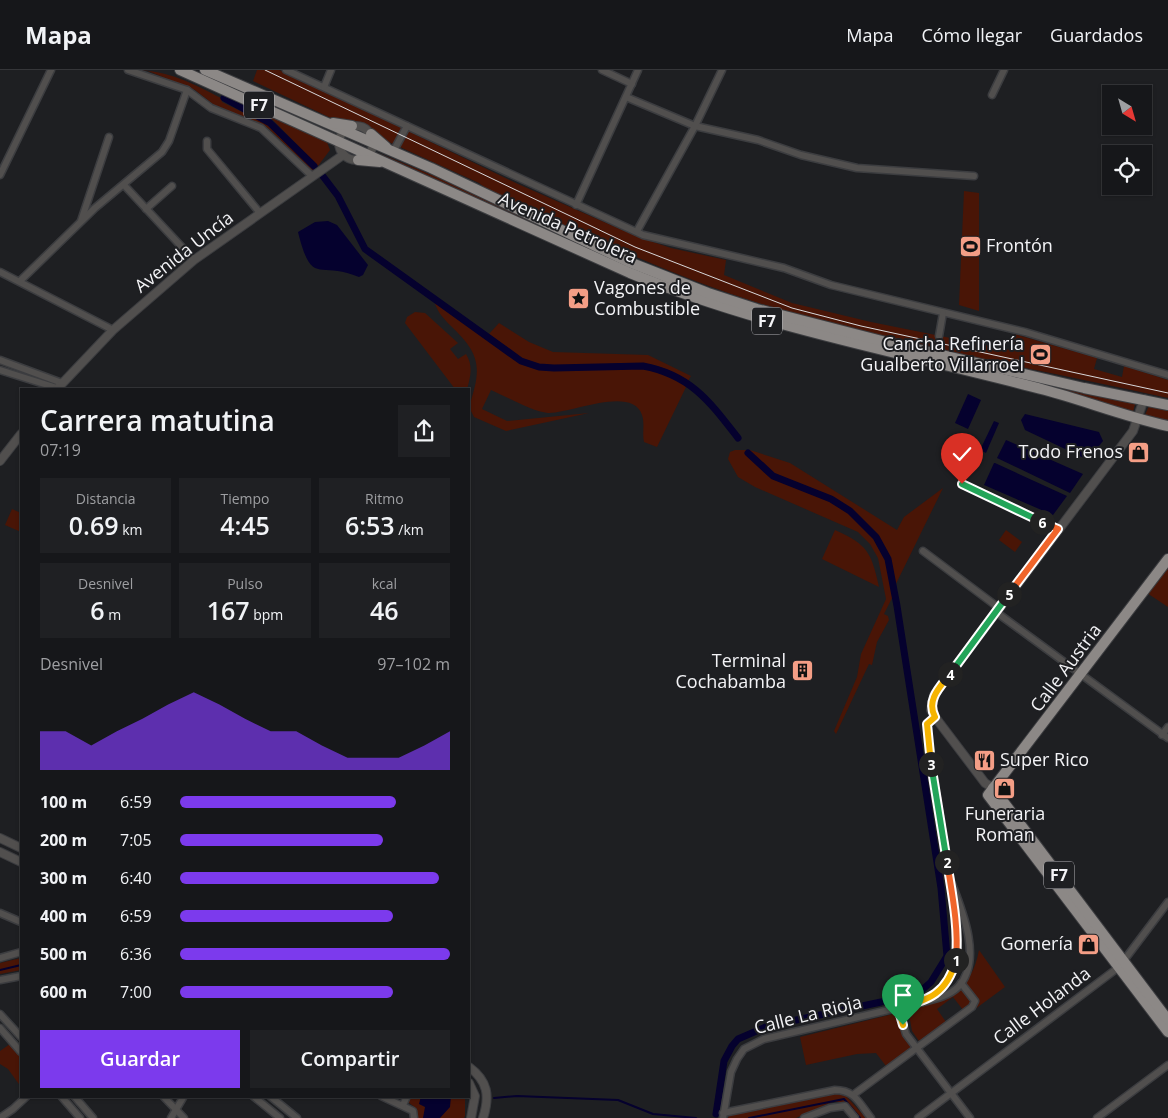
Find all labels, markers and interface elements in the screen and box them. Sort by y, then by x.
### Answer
text: Mapa [25,18,92,51]
text: Mapa [846,23,893,47]
text: Cómo llegar [921,23,1022,47]
text: Guardados [1050,23,1143,47]
north arrow [1102,85,1152,135]
map controls [1102,85,1152,195]
road number: F7 [244,92,274,118]
button: locate [1102,145,1152,195]
street label: Avenida Petrolera [495,186,641,268]
street label: Avenida Uncía [129,205,238,297]
place label: Frontón [986,233,1053,257]
sports icon: Frontón [958,234,982,258]
place label: Vagones de Combustible [594,275,700,320]
place icon: Vagones de Combustible [566,286,590,310]
road number: F7 [752,308,782,334]
place label: Cancha Refinería Gualberto Villarroel [860,331,1024,376]
sports icon: Cancha Refinería Gualberto Villarroel [1028,342,1052,366]
text: Carrera matutina [40,401,275,439]
button: share [398,405,450,457]
pin [941,433,983,484]
text: 07:19 [40,439,81,461]
place label: Todo Frenos [1019,439,1123,463]
icon: check [948,440,976,468]
shop icon: Todo Frenos [1127,440,1151,464]
text: Distancia [76,489,136,508]
text: Tiempo [220,489,270,508]
text: Ritmo [365,489,404,508]
text: 0.69 [69,508,119,542]
text: 4:45 [220,508,270,542]
text: 6:53 [345,508,395,542]
pin: 6 [1030,510,1054,534]
text: 6 [1038,513,1047,532]
text: km [119,520,143,539]
text: /km [395,520,424,539]
text: Desnivel [78,574,133,593]
text: Pulso [227,574,263,593]
text: kcal [372,574,397,593]
pin: 5 [996,582,1022,606]
text: 5 [1005,585,1014,604]
text: 6 [90,593,105,627]
text: 167 [207,593,250,627]
text: 46 [370,593,399,627]
text: m [105,605,121,624]
text: bpm [250,605,283,624]
street label: Calle Austria [1024,618,1106,716]
place label: Terminal Cochabamba [675,648,786,693]
text: Desnivel [40,653,103,675]
text: 97–102 m [377,653,450,675]
building icon: Terminal Cochabamba [790,659,814,683]
pin: 4 [938,662,962,686]
text: 4 [946,665,955,684]
place label: Super Rico [1000,747,1089,771]
restaurant icon: Super Rico [972,748,996,772]
pin: 3 [918,752,944,776]
text: 3 [927,755,936,774]
shop icon: Funeraria Roman [993,777,1017,801]
text: 100 m [40,791,87,813]
text: 6:59 [120,791,152,813]
place label: Funeraria Roman [965,801,1045,846]
text: 200 m [40,829,87,851]
text: 7:05 [120,829,152,851]
pin: 2 [934,850,960,874]
text: 2 [943,853,952,872]
road number: F7 [1044,862,1074,888]
text: 300 m [40,867,87,889]
text: 6:40 [120,867,152,889]
text: 400 m [40,905,87,927]
text: 6:59 [120,905,152,927]
place label: Gomería [1000,931,1073,955]
shop icon: Gomería [1077,932,1101,956]
text: 500 m [40,943,87,965]
text: 6:36 [120,943,152,965]
pin: 1 [944,948,968,972]
text: 1 [952,951,961,970]
street label: Calle Holanda [988,961,1095,1050]
pin [882,974,924,1025]
text: 600 m [40,981,87,1003]
text: 7:00 [120,981,152,1003]
icon: arrive [889,981,917,1009]
street label: Calle La Rioja [751,989,864,1039]
button: Guardar [40,1030,240,1088]
button: Compartir [250,1030,450,1088]

